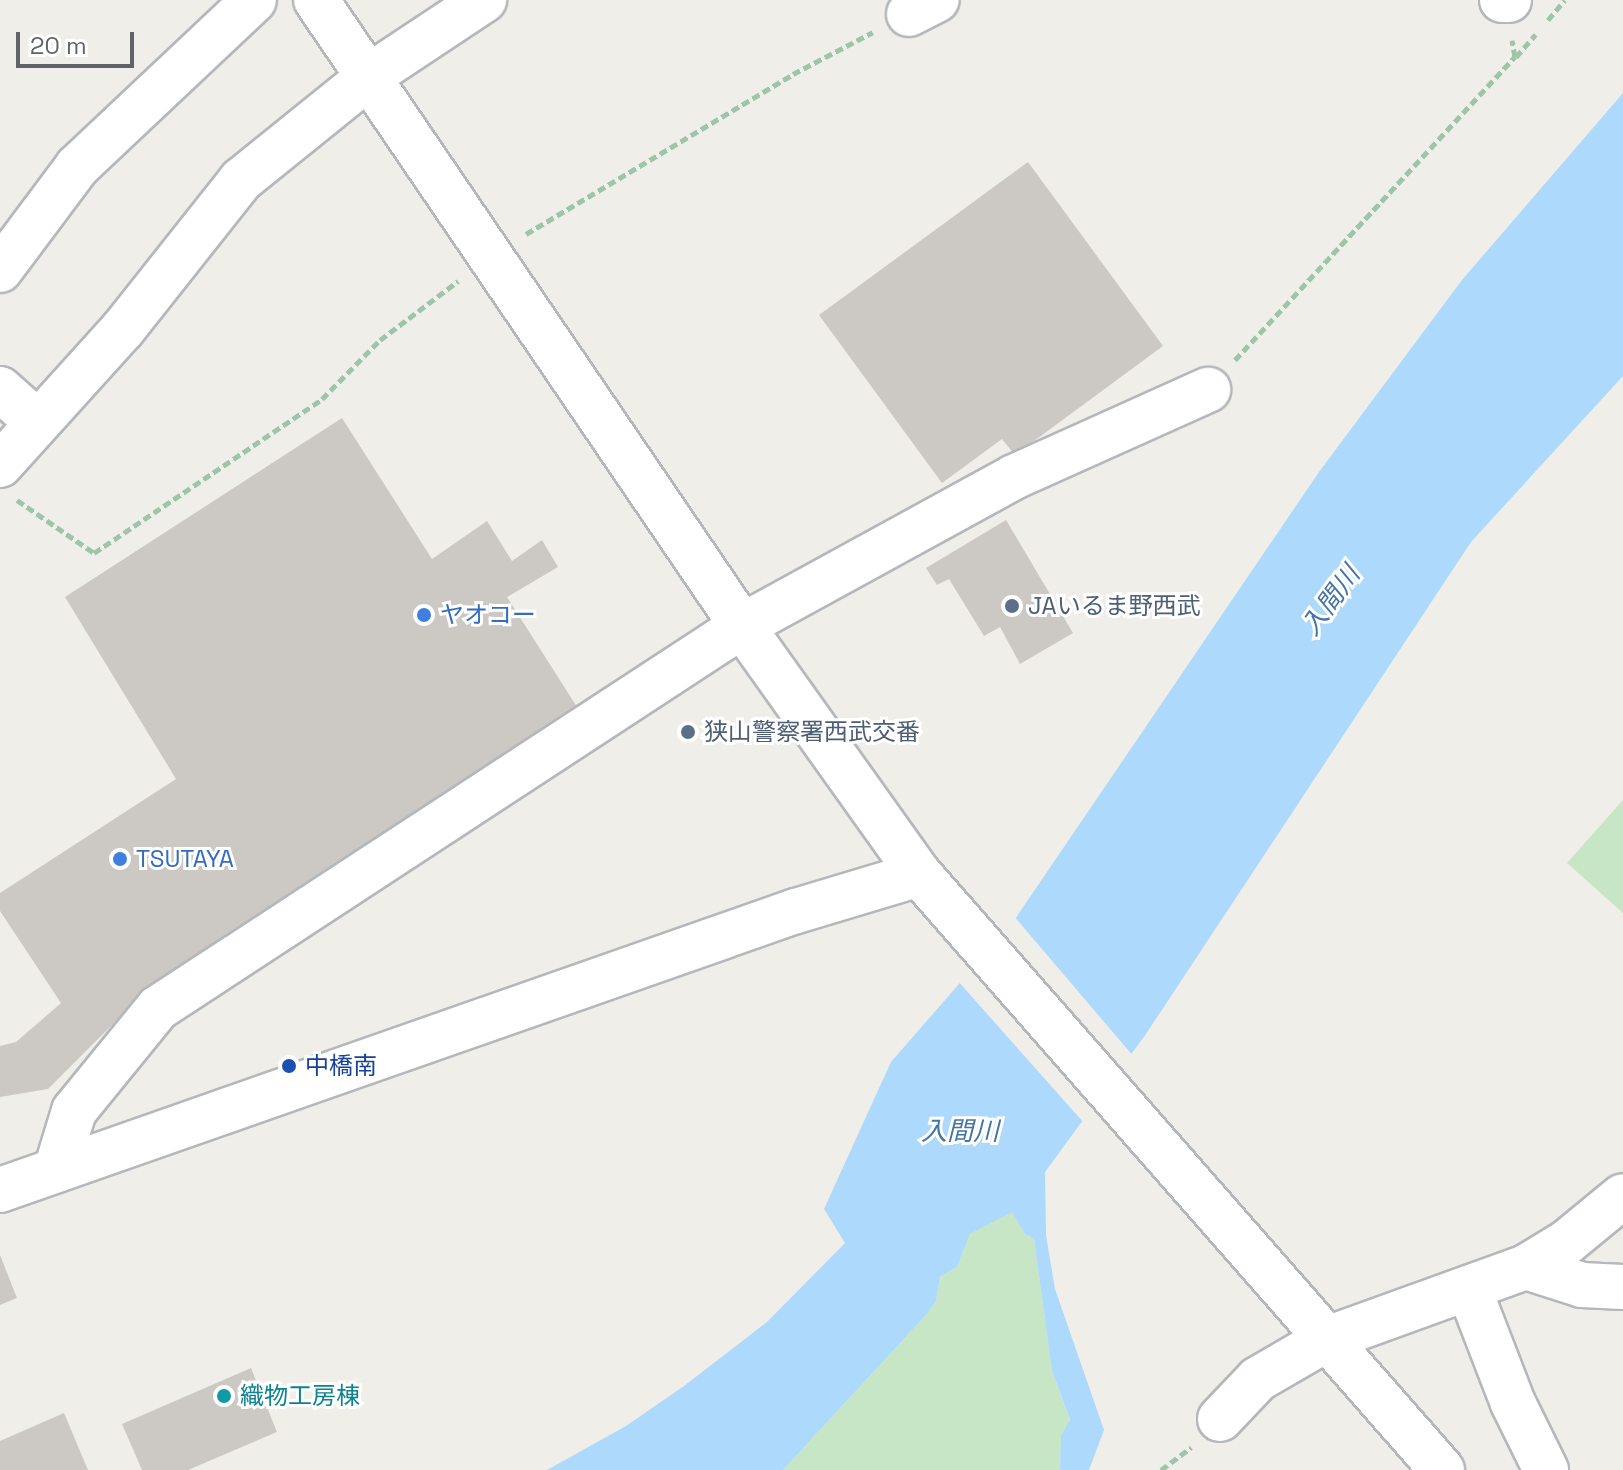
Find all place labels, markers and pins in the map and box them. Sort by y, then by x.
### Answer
place label: JAいるま野西武 [1028,592,1201,620]
marker: JAいるま野西武 [1003,597,1021,615]
place label: ヤオコー [440,601,536,629]
marker: ヤオコー [415,606,433,624]
place label: 狭山警察署西武交番 [704,718,920,746]
marker: 狭山警察署西武交番 [679,723,697,741]
place label: TSUTAYA [136,845,234,873]
marker: TSUTAYA [111,850,129,868]
place label: 中橋南 [305,1052,377,1080]
marker: 中橋南 [280,1057,298,1075]
place label: 織物工房棟 [240,1382,360,1410]
marker: 織物工房棟 [215,1387,233,1405]

